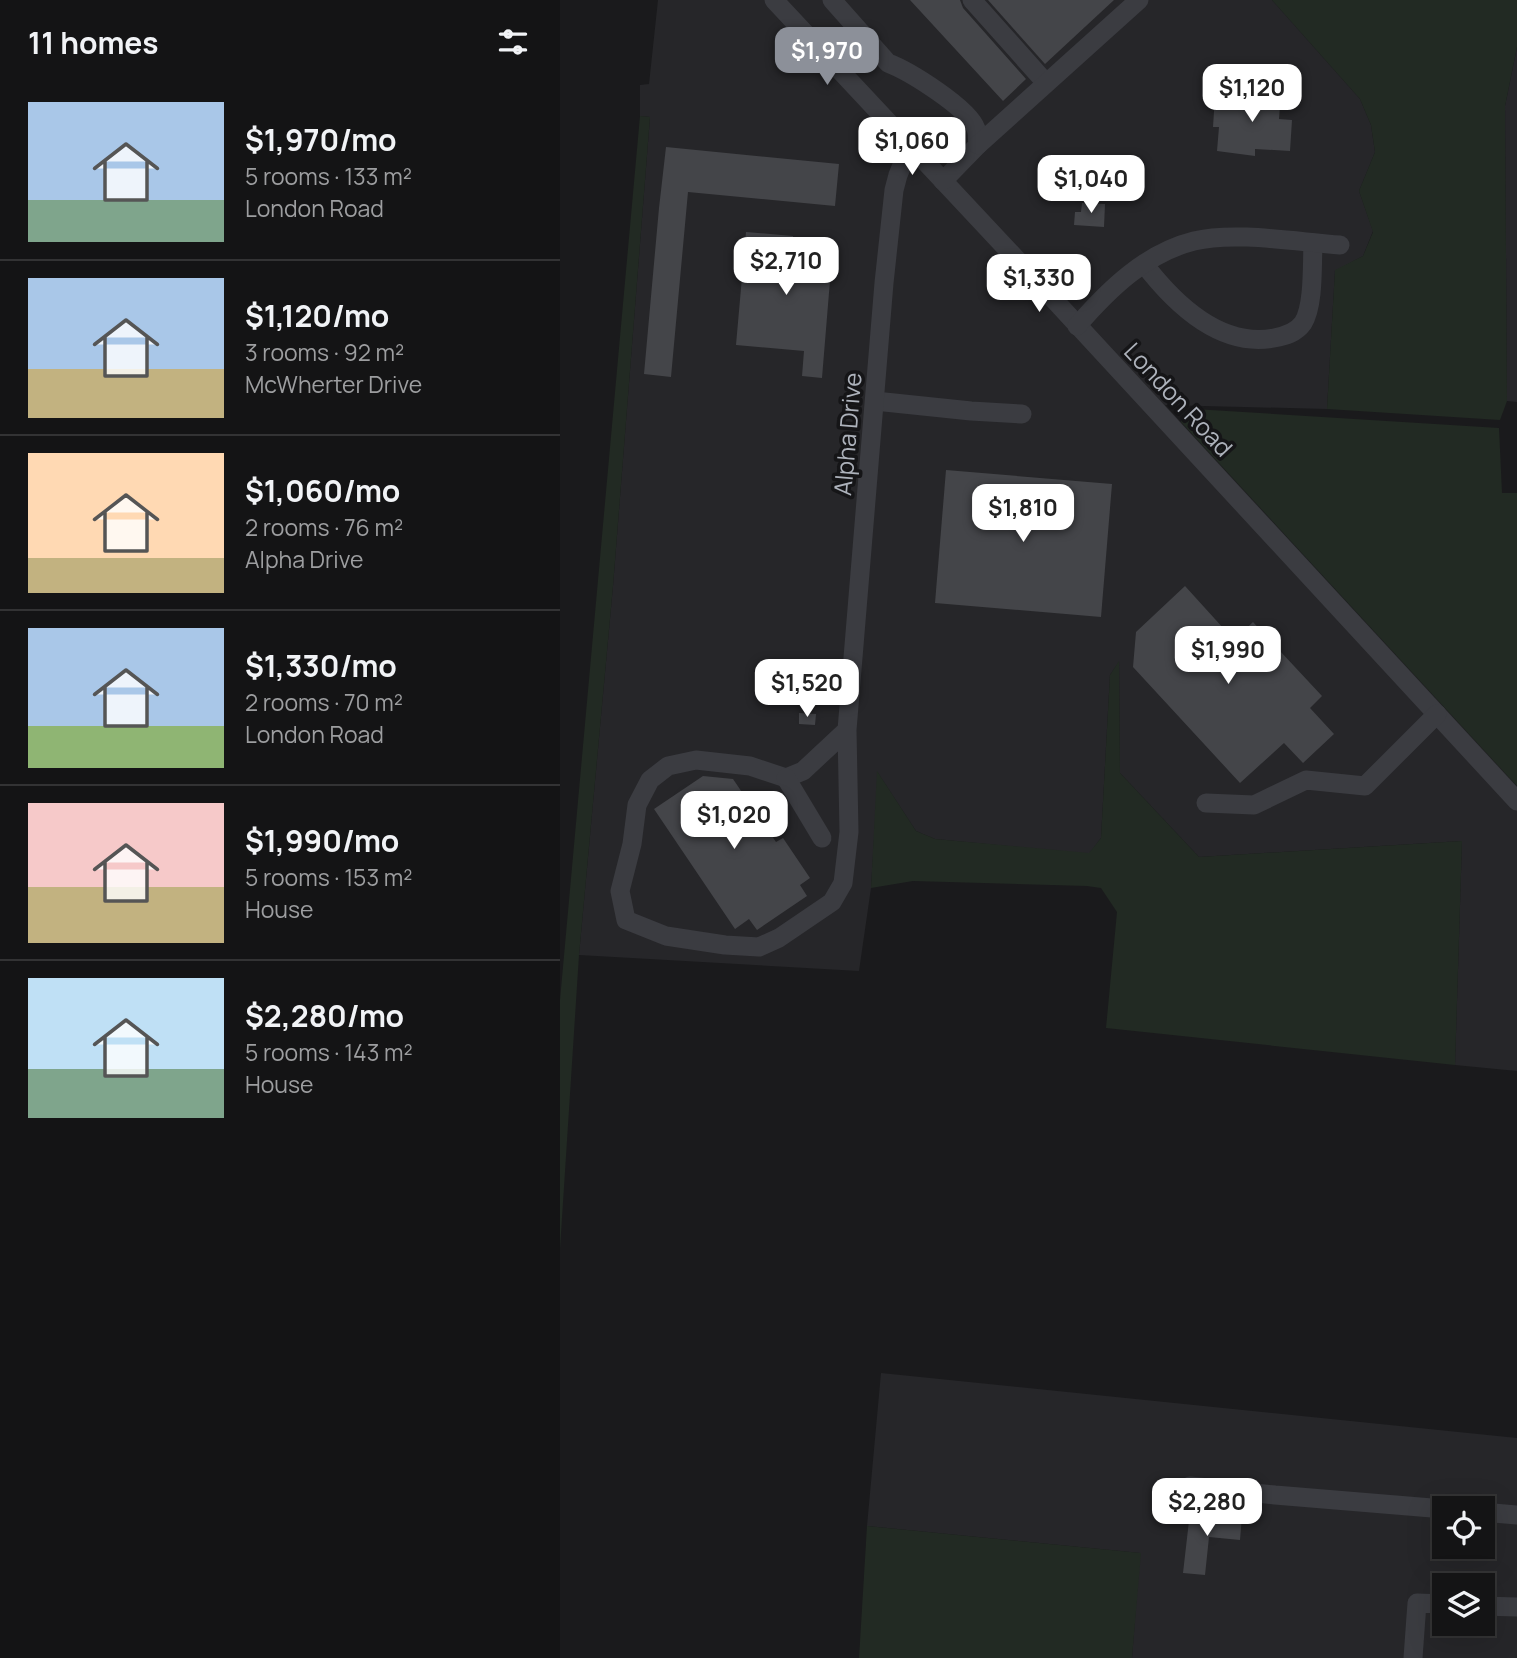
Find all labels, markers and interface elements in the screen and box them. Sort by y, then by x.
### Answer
text: 11 homes [28,22,159,63]
icon: filters [494,23,532,61]
pin: $1,970 [770,28,884,87]
text: $1,970 [791,34,863,66]
pin: $1,120 [1195,64,1309,124]
text: $1,120 [1219,71,1285,103]
pin: $1,060 [855,118,969,177]
text: $1,970/mo [245,119,397,160]
text: $1,060 [874,124,950,156]
icon: home [84,130,168,214]
pin: $1,040 [1034,156,1148,215]
text: 5 rooms · 133 m² [245,160,412,192]
text: $1,040 [1054,162,1128,194]
text: London Road [245,192,384,224]
pin: $2,710 [729,238,843,297]
text: $2,710 [750,244,822,276]
pin: $1,330 [982,254,1096,314]
text: $1,330 [1003,261,1075,293]
text: $1,120/mo [245,295,389,336]
icon: home [84,306,168,390]
street label: London Road [1117,335,1241,463]
text: 3 rooms · 92 m² [245,336,404,368]
text: McWherter Drive [245,368,422,400]
street label: Alpha Drive [825,371,869,497]
text: $1,060/mo [245,470,400,511]
icon: home [84,481,168,565]
pin: $1,810 [966,484,1080,544]
text: $1,810 [988,491,1058,523]
text: 2 rooms · 76 m² [245,511,403,543]
text: Alpha Drive [245,543,363,575]
pin: $1,990 [1171,626,1285,686]
text: $1,990 [1191,633,1265,665]
text: $1,330/mo [245,645,397,686]
icon: home [84,656,168,740]
pin: $1,520 [750,660,864,719]
text: $1,520 [771,666,843,698]
text: 2 rooms · 70 m² [245,686,403,718]
text: London Road [245,718,384,750]
pin: $1,020 [677,792,791,851]
text: $1,020 [697,798,771,830]
text: $1,990/mo [245,820,399,861]
icon: home [84,831,168,915]
text: 5 rooms · 153 m² [245,861,412,893]
text: House [245,893,314,925]
text: $2,280/mo [245,995,404,1036]
icon: home [84,1006,168,1090]
text: 5 rooms · 143 m² [245,1036,413,1068]
text: House [245,1068,314,1100]
pin: $2,280 [1150,1478,1264,1538]
text: $2,280 [1168,1485,1246,1517]
map controls [1432,1496,1495,1636]
button: locate [1432,1496,1495,1559]
button: layers [1432,1573,1495,1636]

